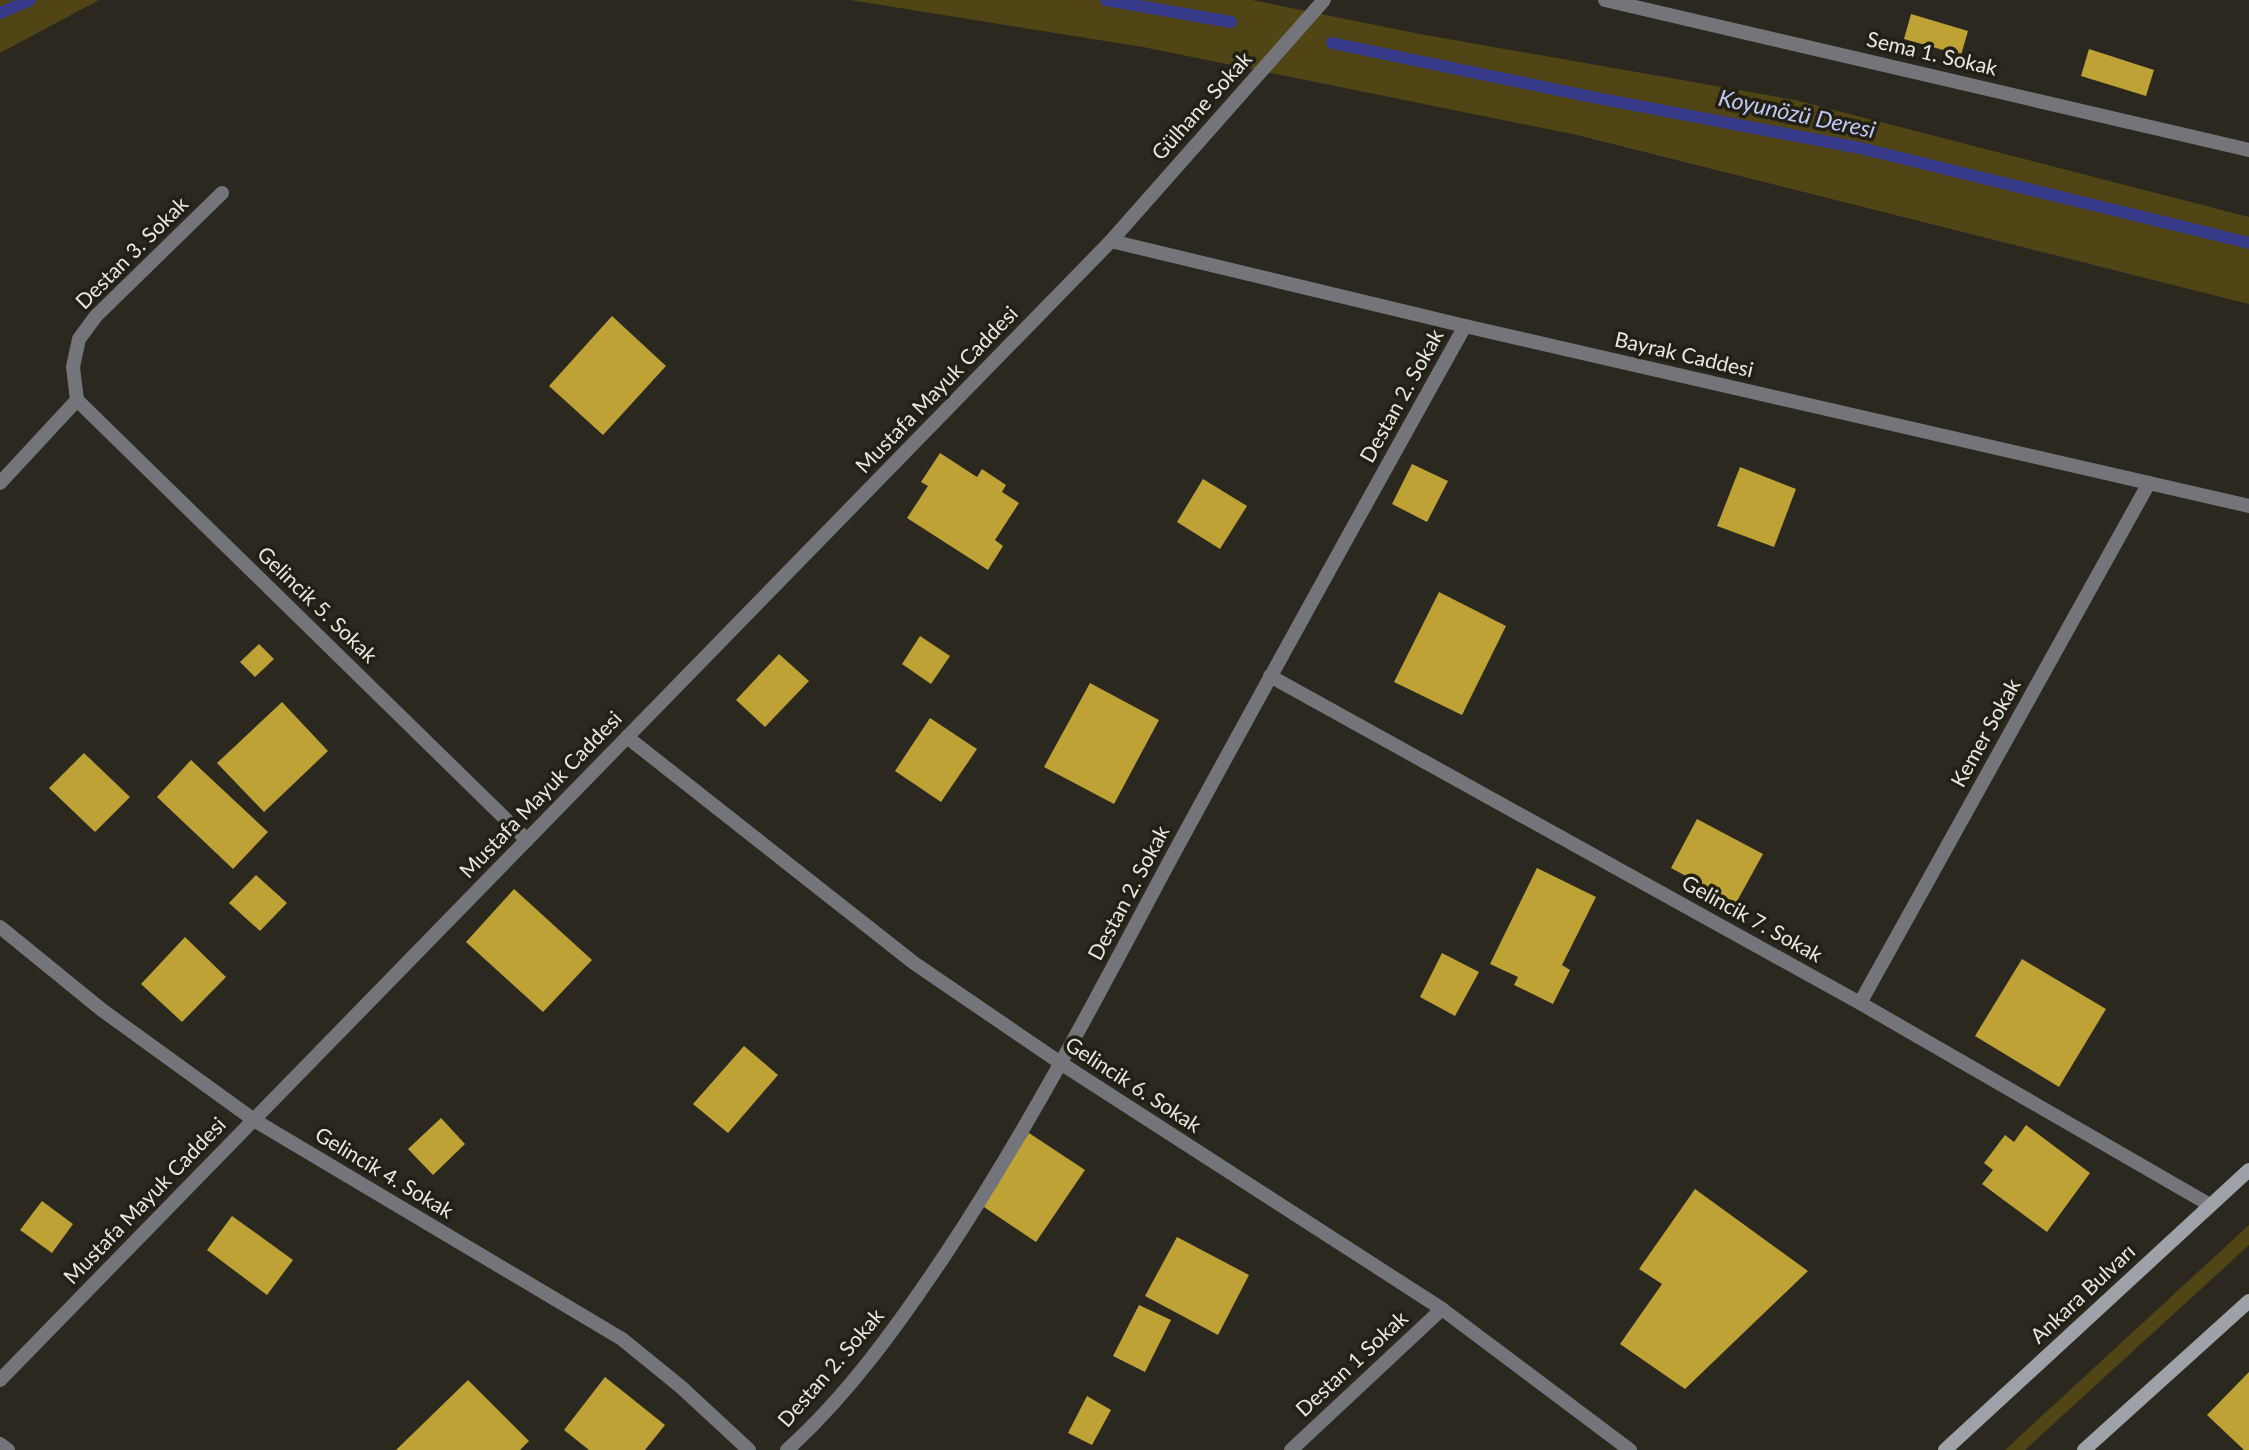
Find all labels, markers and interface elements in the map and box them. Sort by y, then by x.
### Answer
street label: Sema 1. Sokak [1865,25,2000,80]
street label: Gülhane Sokak [1146,45,1256,164]
water label: Koyunözü Deresi [1716,83,1878,143]
street label: Destan 3. Sokak [70,190,193,313]
street label: Mustafa Mayuk Caddesi [850,300,1022,478]
street label: Destan 2. Sokak [1354,324,1448,466]
street label: Bayrak Caddesi [1613,325,1756,382]
street label: Gelincik 5. Sokak [253,541,383,668]
street label: Kemer Sokak [1945,673,2025,791]
street label: Mustafa Mayuk Caddesi [454,705,626,883]
street label: Destan 2. Sokak [1082,821,1174,964]
street label: Gelincik 7. Sokak [1678,869,1828,967]
street label: Gelincik 6. Sokak [1061,1031,1207,1137]
street label: Mustafa Mayuk Caddesi [58,1111,230,1289]
street label: Gelincik 4. Sokak [311,1121,459,1223]
street label: Ankara Bulvarı [2024,1238,2140,1348]
street label: Destan 2. Sokak [772,1302,888,1431]
street label: Destan 1 Sokak [1290,1305,1412,1421]

